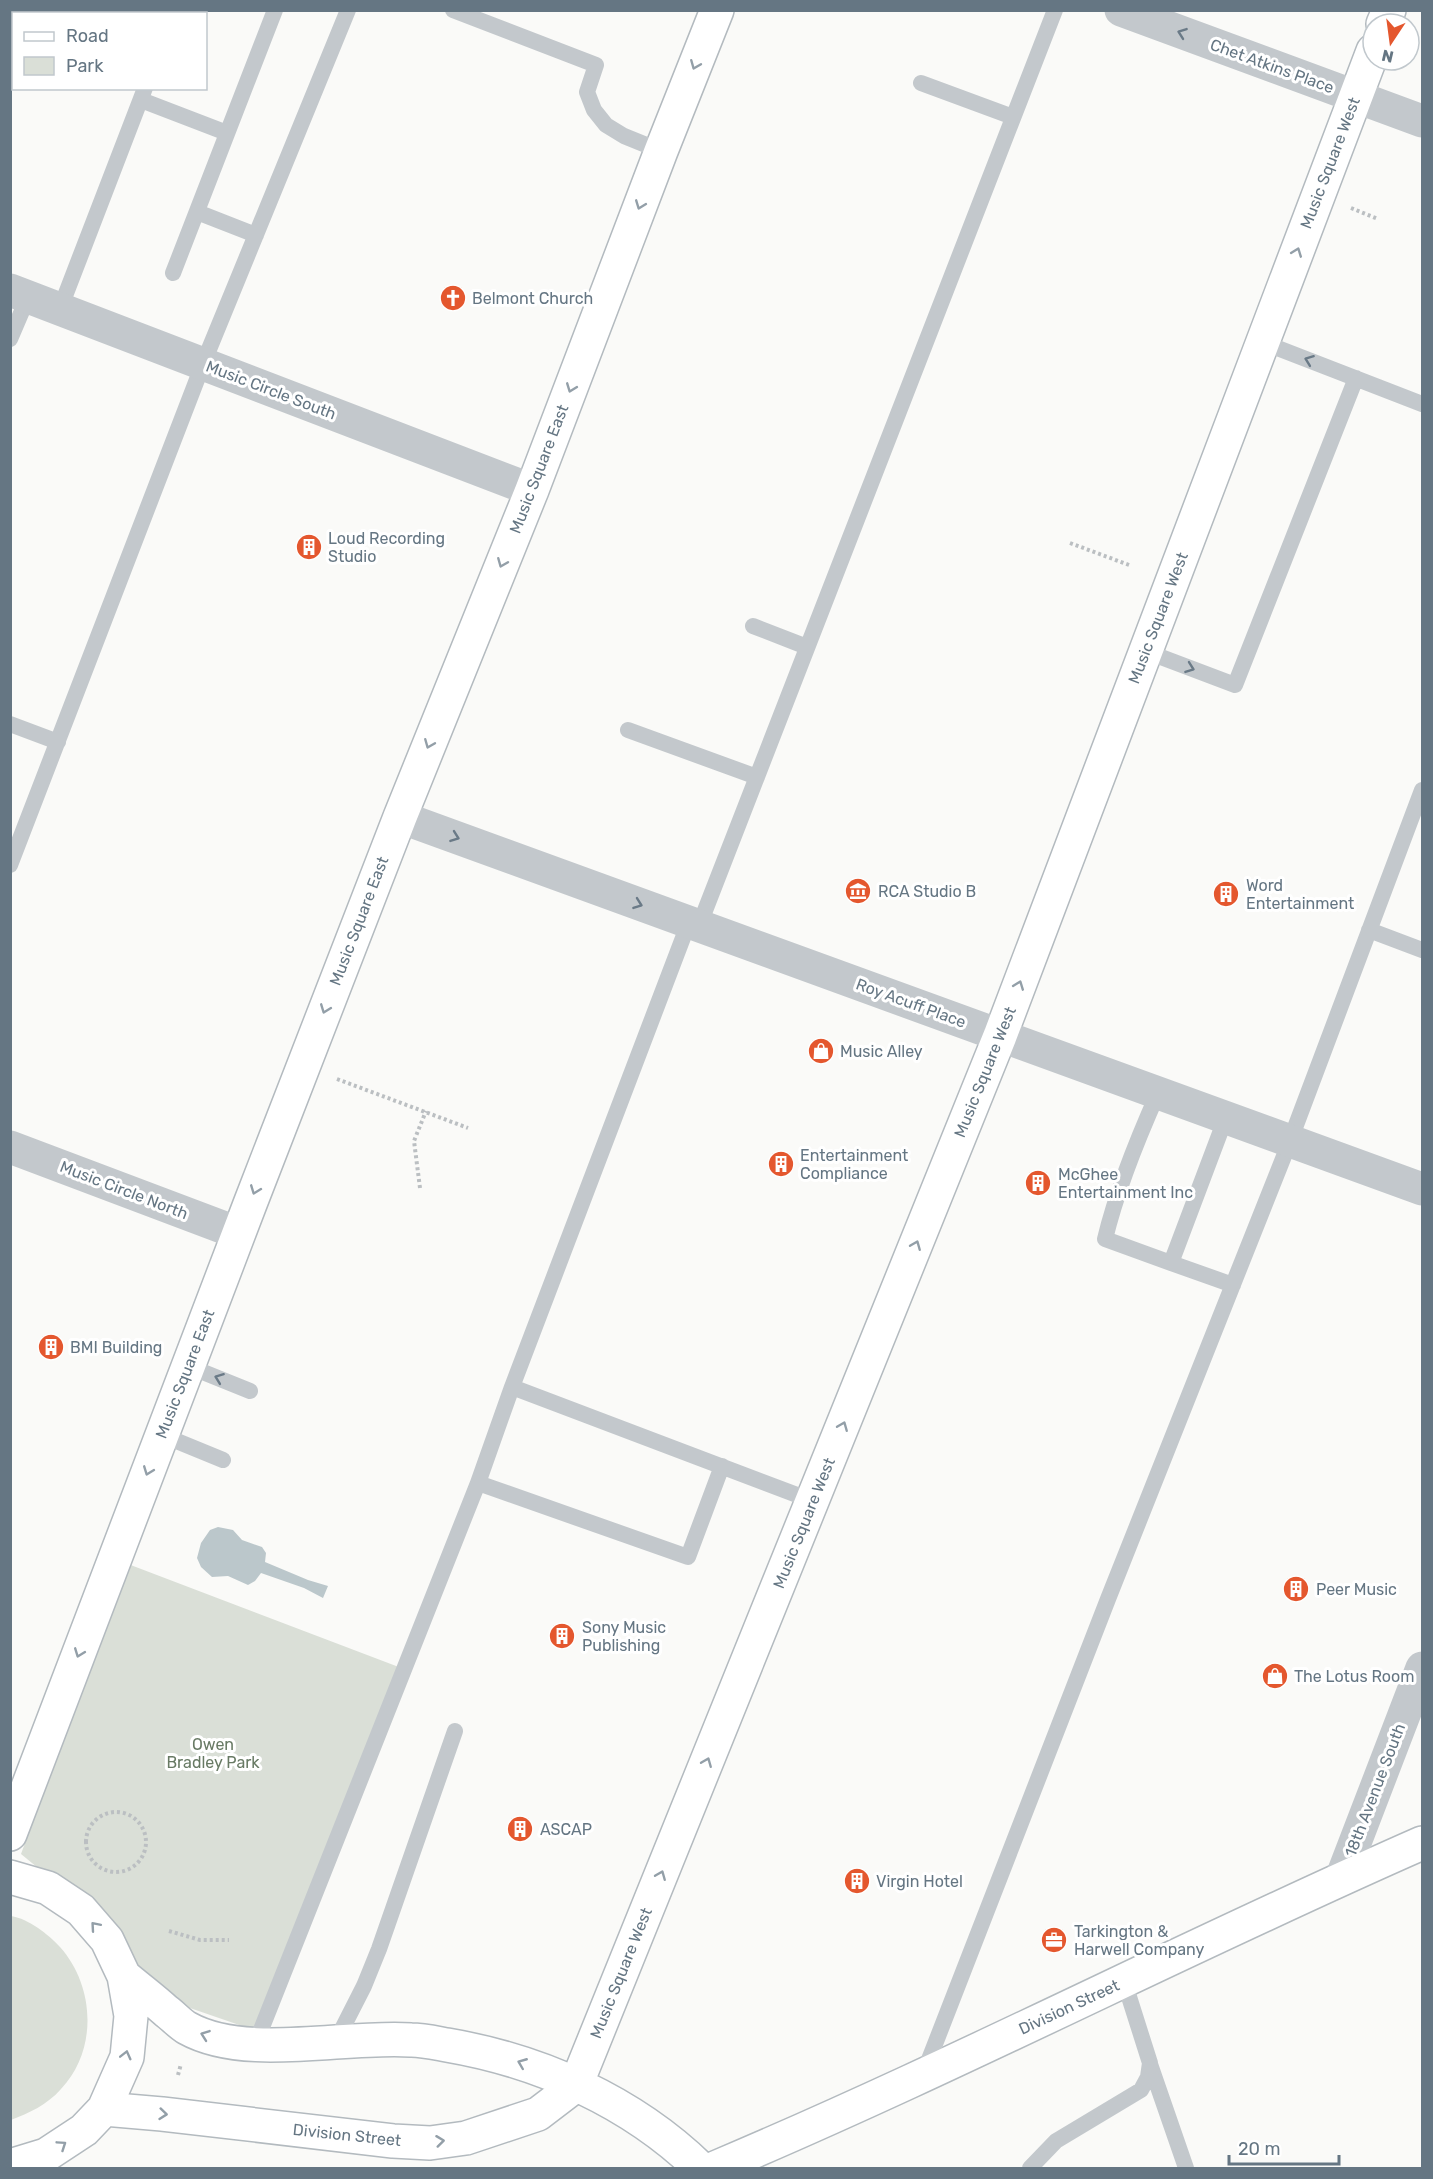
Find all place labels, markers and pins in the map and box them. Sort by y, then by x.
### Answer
church icon: Belmont Church [438,283,468,313]
place label: Belmont Church [472,289,593,308]
place label: Loud Recording Studio [328,529,445,566]
building icon: Loud Recording Studio [294,532,324,562]
museum icon: RCA Studio B [843,876,873,906]
place label: Word Entertainment [1246,876,1354,913]
building icon: Word Entertainment [1211,879,1241,909]
place label: RCA Studio B [878,882,976,901]
shop icon: Music Alley [806,1036,836,1066]
place label: Music Alley [840,1042,923,1061]
place label: Entertainment Compliance [800,1146,908,1183]
building icon: Entertainment Compliance [766,1149,796,1179]
place label: McGhee Entertainment Inc [1058,1165,1193,1202]
building icon: McGhee Entertainment Inc [1023,1168,1053,1198]
building icon: BMI Building [36,1332,66,1362]
place label: BMI Building [70,1338,162,1357]
building icon: Peer Music [1281,1574,1311,1604]
place label: Peer Music [1316,1580,1397,1599]
place label: Sony Music Publishing [582,1618,666,1655]
building icon: Sony Music Publishing [547,1621,577,1651]
shop icon: The Lotus Room [1260,1661,1290,1691]
place label: The Lotus Room [1294,1667,1414,1686]
building icon: ASCAP [505,1814,535,1844]
place label: ASCAP [540,1820,592,1839]
building icon: Virgin Hotel [842,1866,872,1896]
place label: Virgin Hotel [876,1872,963,1891]
place label: Tarkington & Harwell Company [1074,1922,1204,1959]
office icon: Tarkington & Harwell Company [1039,1925,1069,1955]

